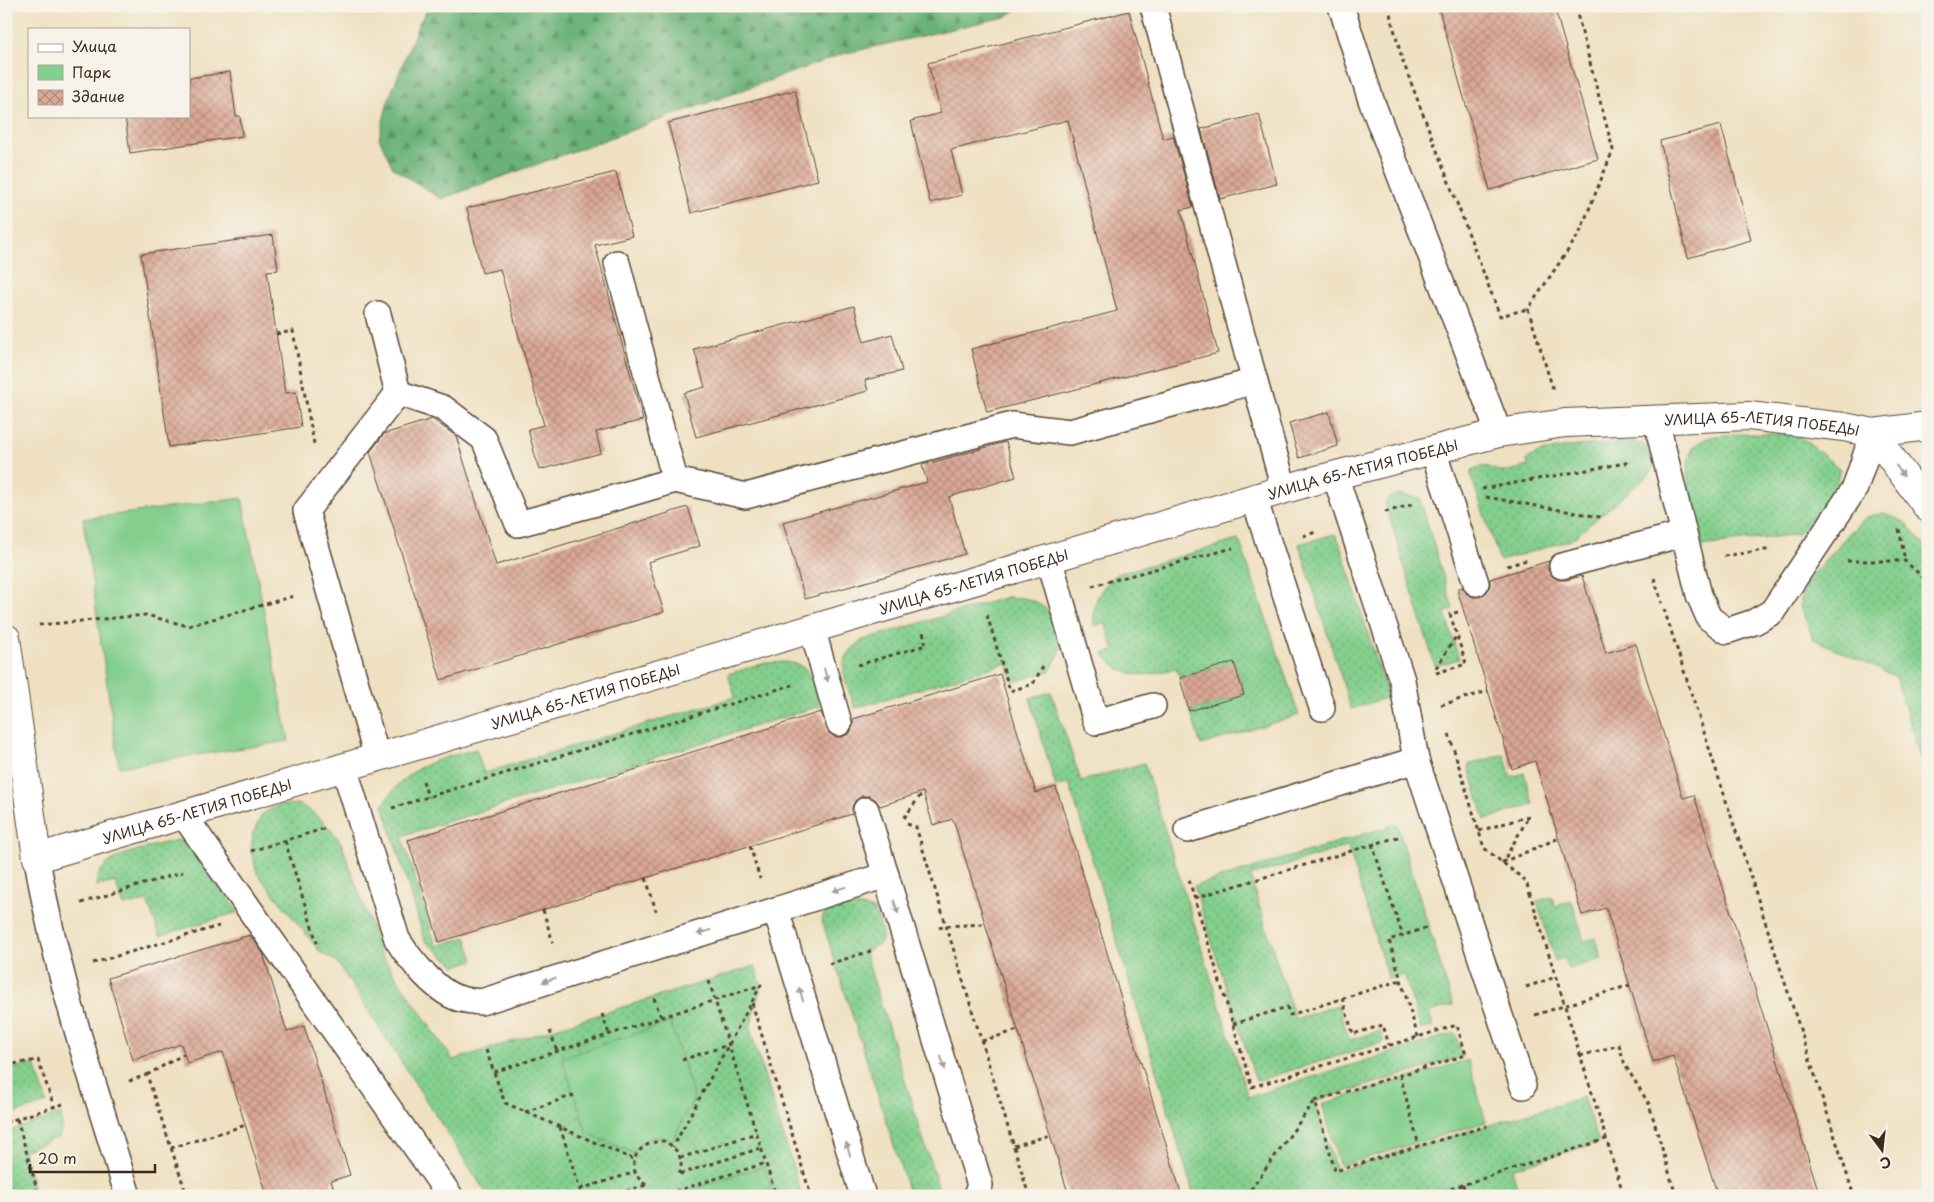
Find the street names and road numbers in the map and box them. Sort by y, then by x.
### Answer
street label: УЛИЦА 65-ЛЕТИЯ ПОБЕДЫ [1664,405,1862,440]
street label: УЛИЦА 65-ЛЕТИЯ ПОБЕДЫ [1265,433,1460,504]
street label: УЛИЦА 65-ЛЕТИЯ ПОБЕДЫ [877,543,1071,619]
street label: УЛИЦА 65-ЛЕТИЯ ПОБЕДЫ [488,658,682,734]
street label: УЛИЦА 65-ЛЕТИЯ ПОБЕДЫ [100,773,294,849]

